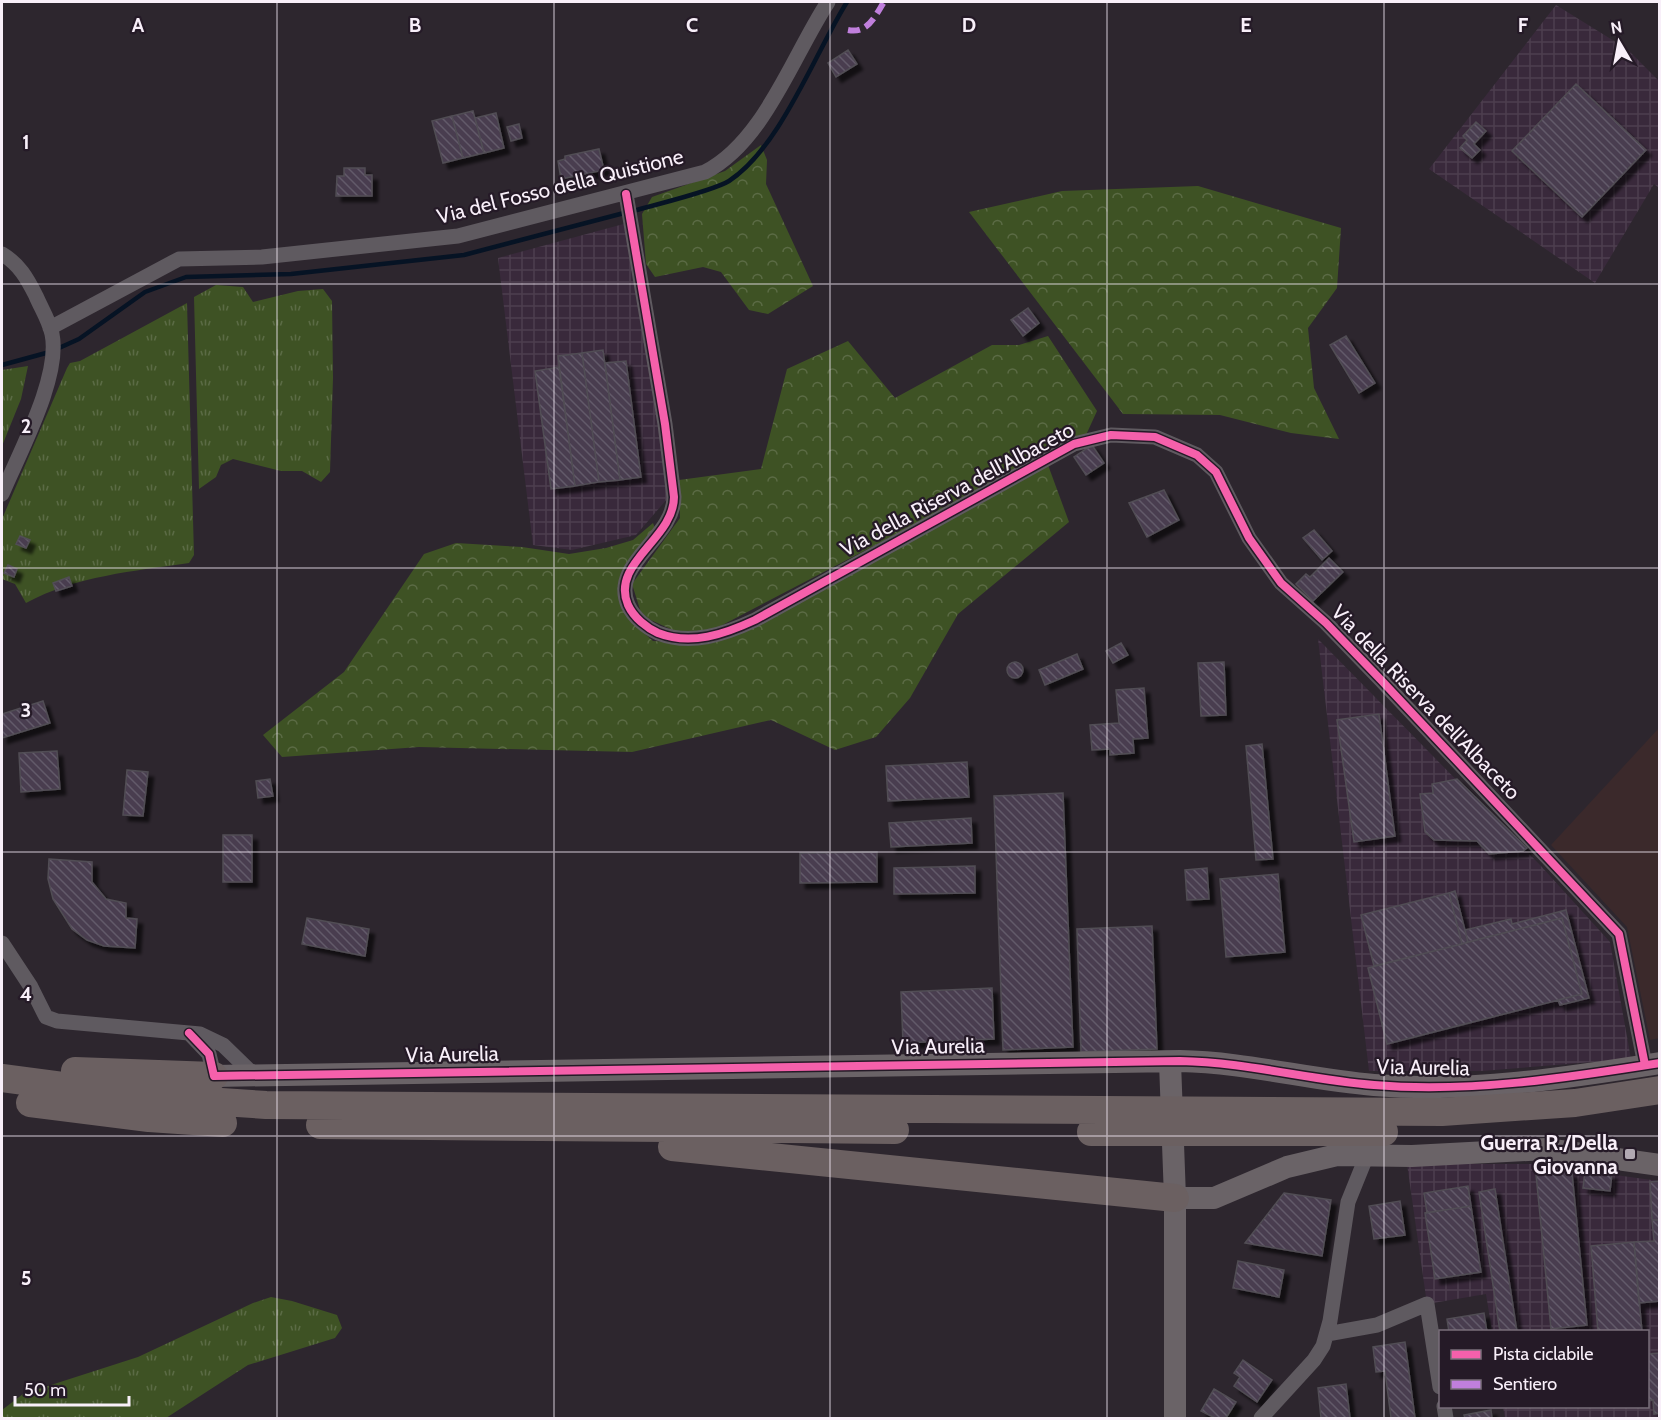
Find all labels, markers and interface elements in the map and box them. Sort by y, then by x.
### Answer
north arrow [1589,12,1649,72]
text: A [132,13,145,37]
text: B [409,13,421,37]
text: C [686,13,698,37]
text: D [962,13,976,37]
text: E [1240,13,1252,37]
text: F [1518,13,1529,37]
text: N [1609,17,1624,38]
text: 1 [22,130,30,154]
street label: Via del Fosso della Quistione [434,143,686,229]
text: 2 [21,414,31,438]
street label: Via della Riserva dell'Albaceto [836,417,1078,561]
street label: Via della Riserva dell'Albaceto [1326,599,1526,805]
text: 3 [21,698,31,722]
text: 4 [20,982,32,1006]
street label: Via Aurelia [891,1033,985,1059]
street label: Via Aurelia [405,1041,499,1067]
street label: Via Aurelia [1376,1054,1470,1080]
place label: Guerra R./Della Giovanna [1480,1130,1619,1179]
marker: Guerra R./Della Giovanna [1623,1147,1637,1161]
text: 5 [21,1266,31,1290]
legend [1439,1330,1649,1408]
text: Pista ciclabile [1493,1343,1593,1365]
scale bar [15,1369,129,1407]
text: Sentiero [1493,1373,1557,1395]
text: 50 m [24,1379,66,1401]

